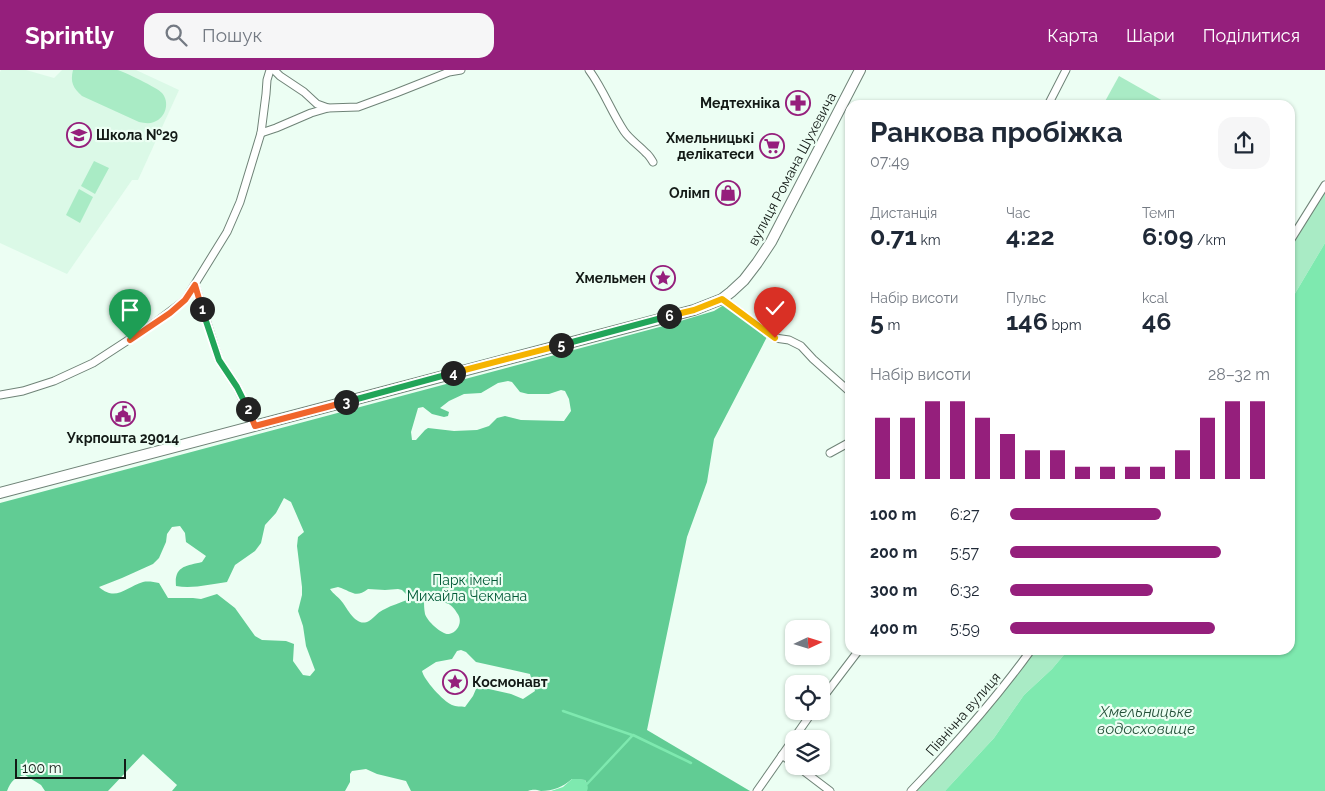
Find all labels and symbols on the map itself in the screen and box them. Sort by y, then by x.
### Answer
street label: вулиця Романа Шухевича [745,90,839,248]
pharmacy icon: Медтехнiка [785,90,811,116]
place label: Медтехнiка [700,95,780,111]
school or university icon: Школа №29 [66,122,92,148]
place label: Школа №29 [96,127,178,143]
place label: Хмельницькі делікатеси [665,130,754,162]
supermarket icon: Хмельницькі делікатеси [759,133,785,159]
shop icon: Олімп [715,180,741,206]
place label: Олімп [669,185,710,201]
place icon: Хмельмен [650,265,676,291]
place label: Хмельмен [575,270,646,286]
pin [754,287,796,338]
pin [109,289,151,340]
pin: 1 [190,296,214,322]
pin: 6 [656,304,682,328]
pin: 5 [548,332,574,358]
pin: 4 [440,360,466,386]
pin: 3 [334,390,358,414]
pin: 2 [236,396,260,422]
public building icon: Укрпошта 29014 [110,401,136,427]
place label: Укрпошта 29014 [66,430,179,446]
park label: Парк імені Михайла Чекмана [407,572,527,604]
north arrow [785,620,830,665]
place icon: Космонавт [442,669,468,695]
street label: Північна вулиця [922,669,1004,759]
place label: Космонавт [472,674,548,690]
water label: Хмельницьке водосховище [1097,703,1195,738]
scale bar [15,756,126,779]

